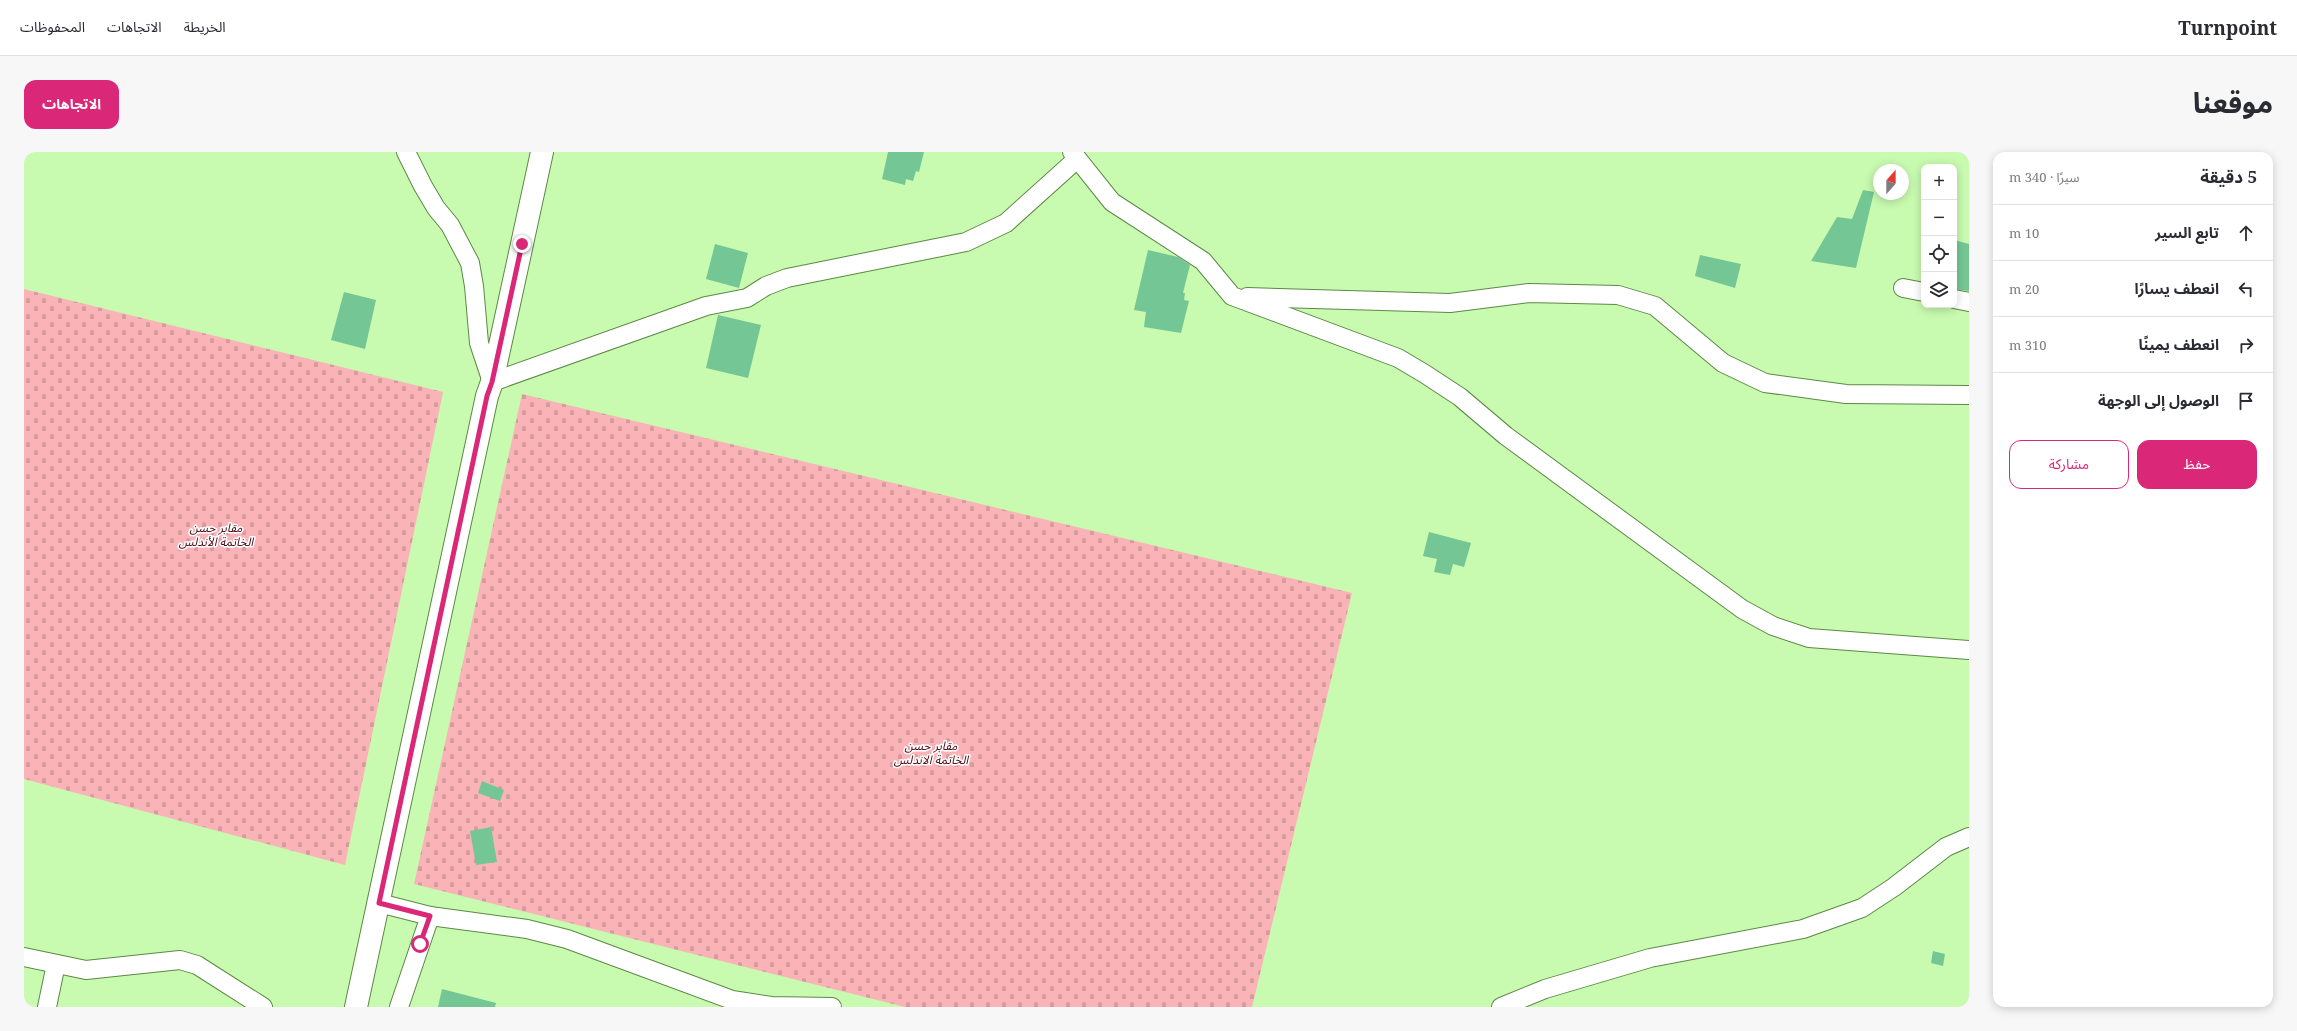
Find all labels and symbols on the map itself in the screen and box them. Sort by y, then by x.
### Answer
north arrow [1873,164,1909,200]
route end [513,235,531,253]
park label: مقابر حسن الخاتمة الأندلس [179,519,254,550]
park label: مقابر حسن الخاتمة الاندلس [894,737,969,768]
route start [411,935,429,953]

